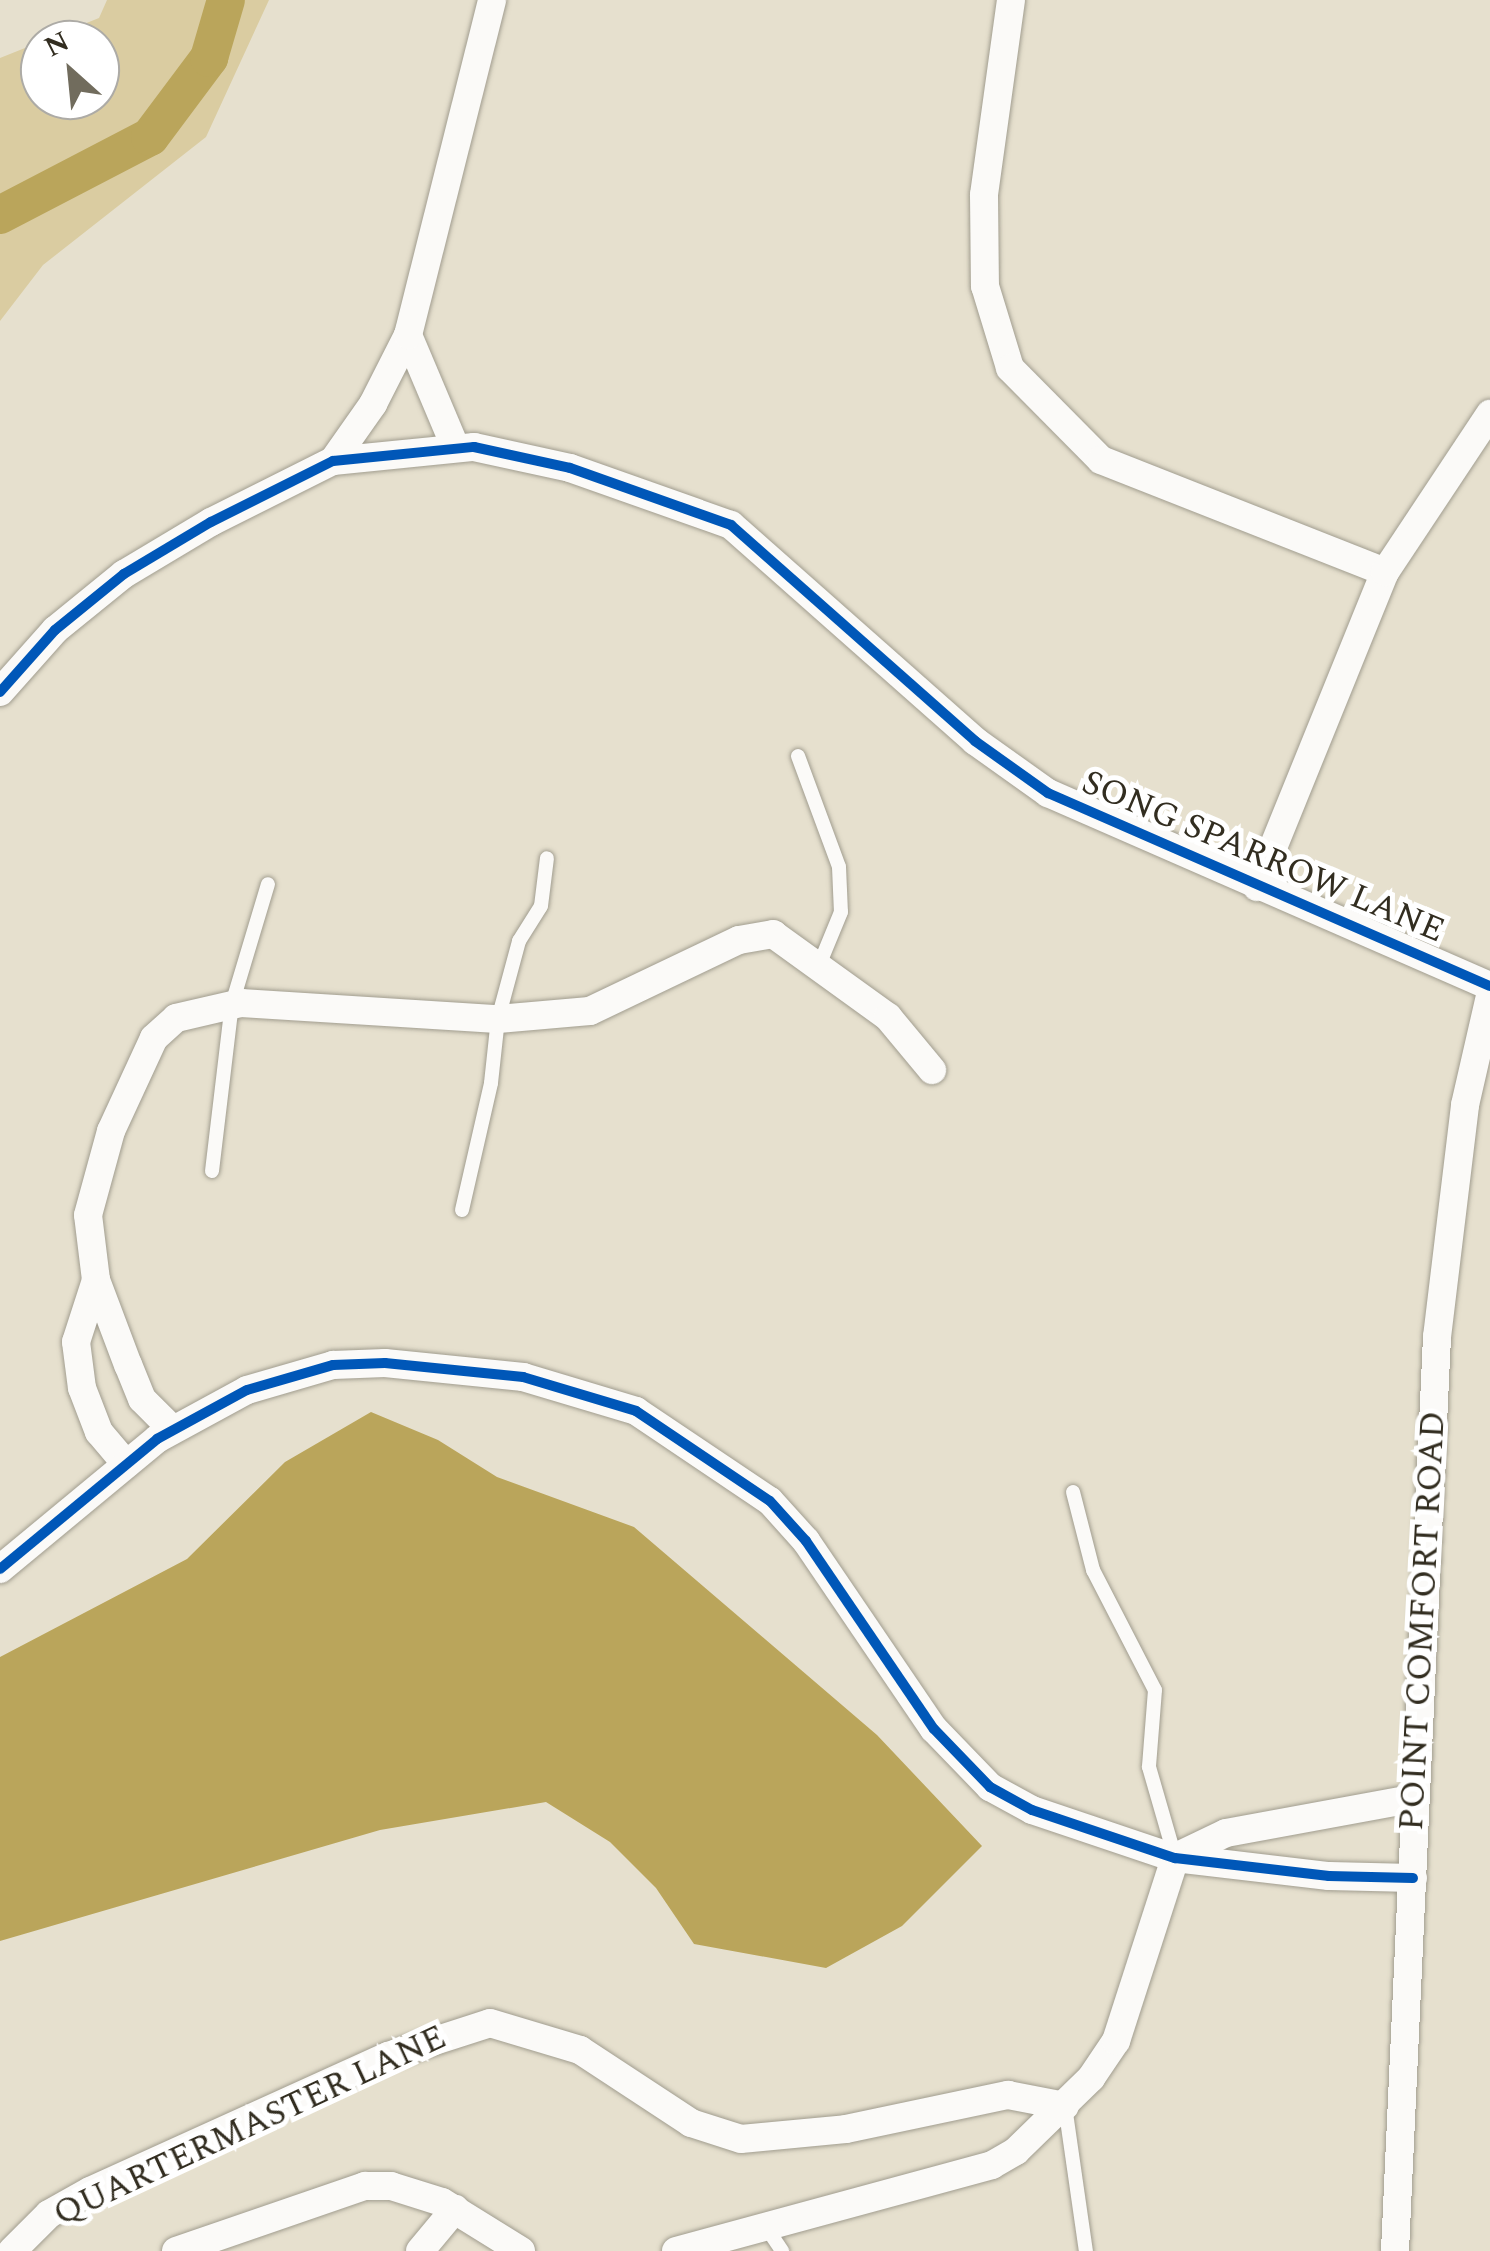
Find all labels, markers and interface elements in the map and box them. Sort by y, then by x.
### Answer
north arrow [20,20,120,120]
text: N [37,20,77,69]
street label: SONG SPARROW LANE [1075,762,1451,952]
street label: POINT COMFORT ROAD [1391,1410,1455,1832]
street label: QUARTERMASTER LANE [47,2016,453,2236]

